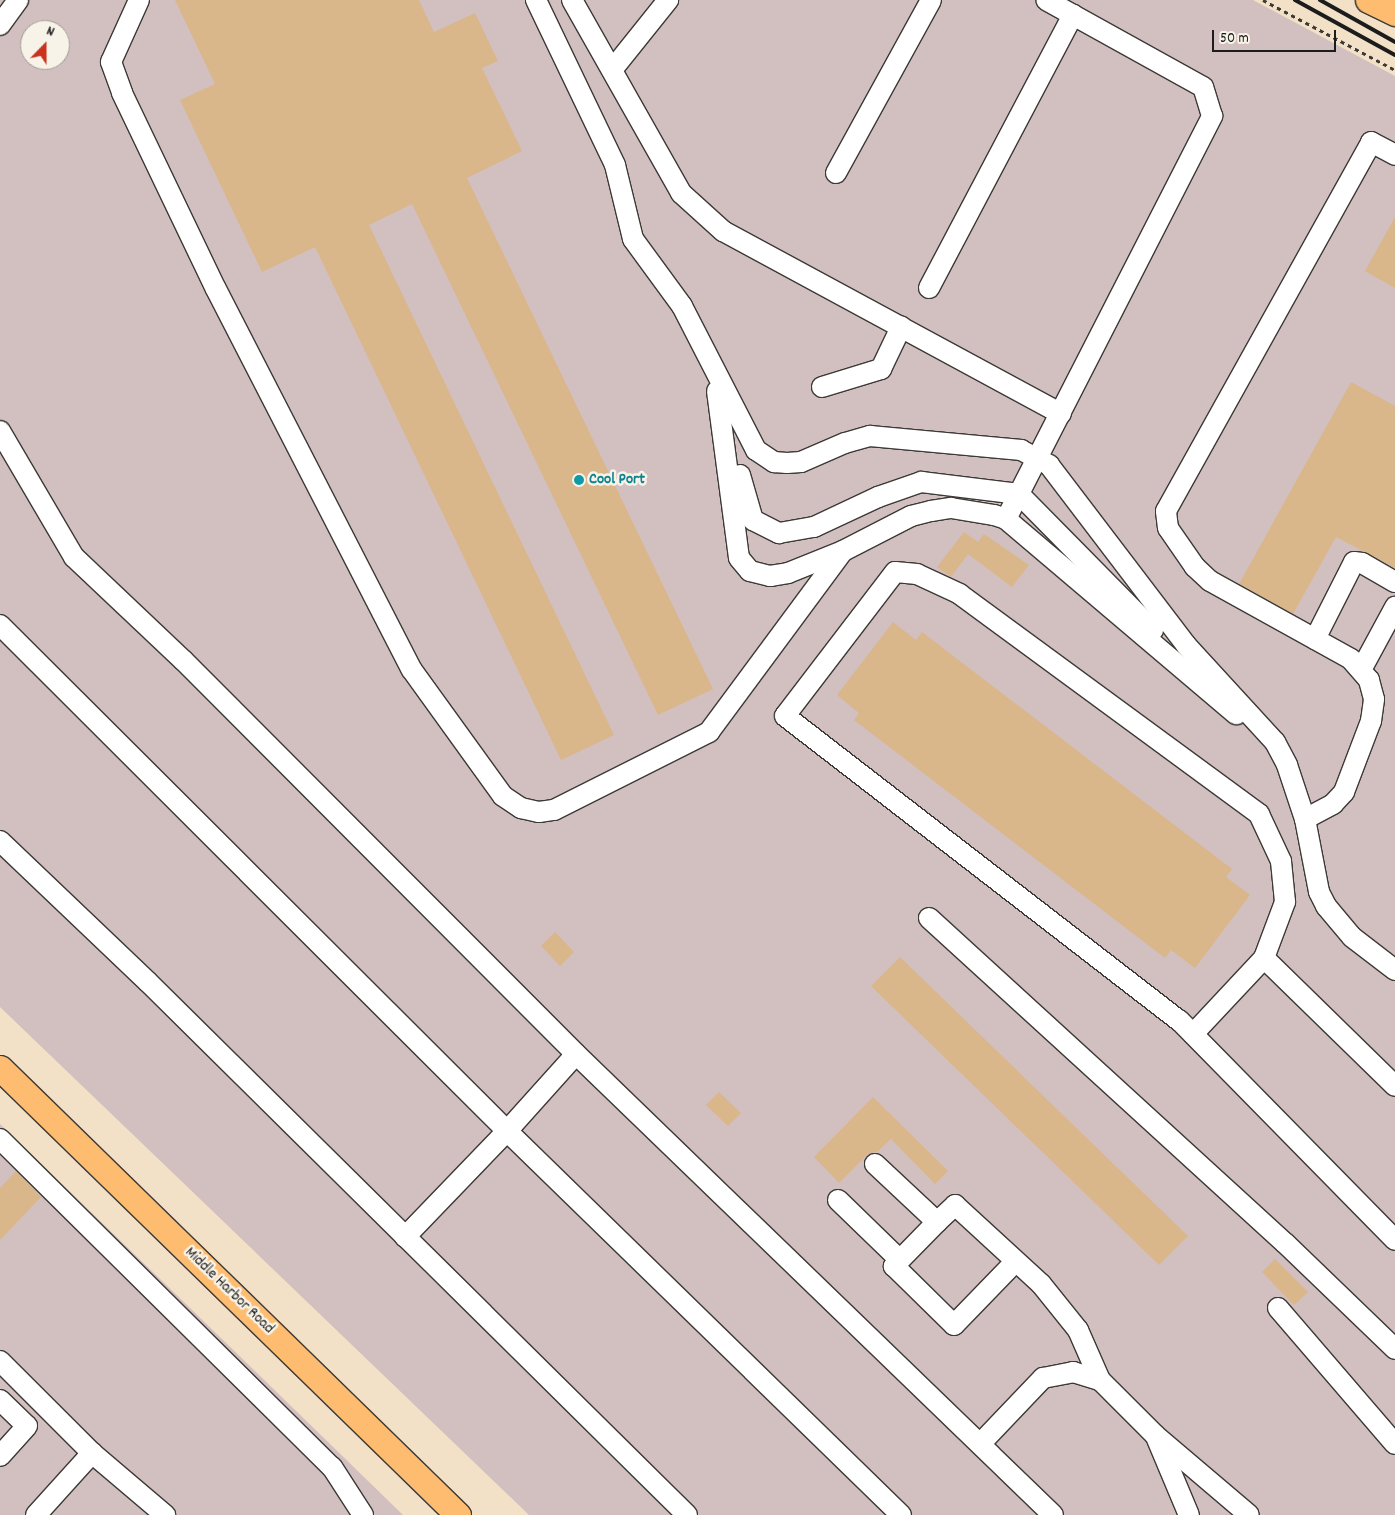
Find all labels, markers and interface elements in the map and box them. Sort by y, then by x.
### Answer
north arrow [20,20,70,70]
scale bar [1215,20,1339,52]
text: N [43,21,57,43]
text: 50 m [1220,28,1249,50]
place label: Cool Port [589,470,645,490]
marker: Cool Port [573,474,585,486]
street label: Middle Harbor Road [180,1243,278,1339]

